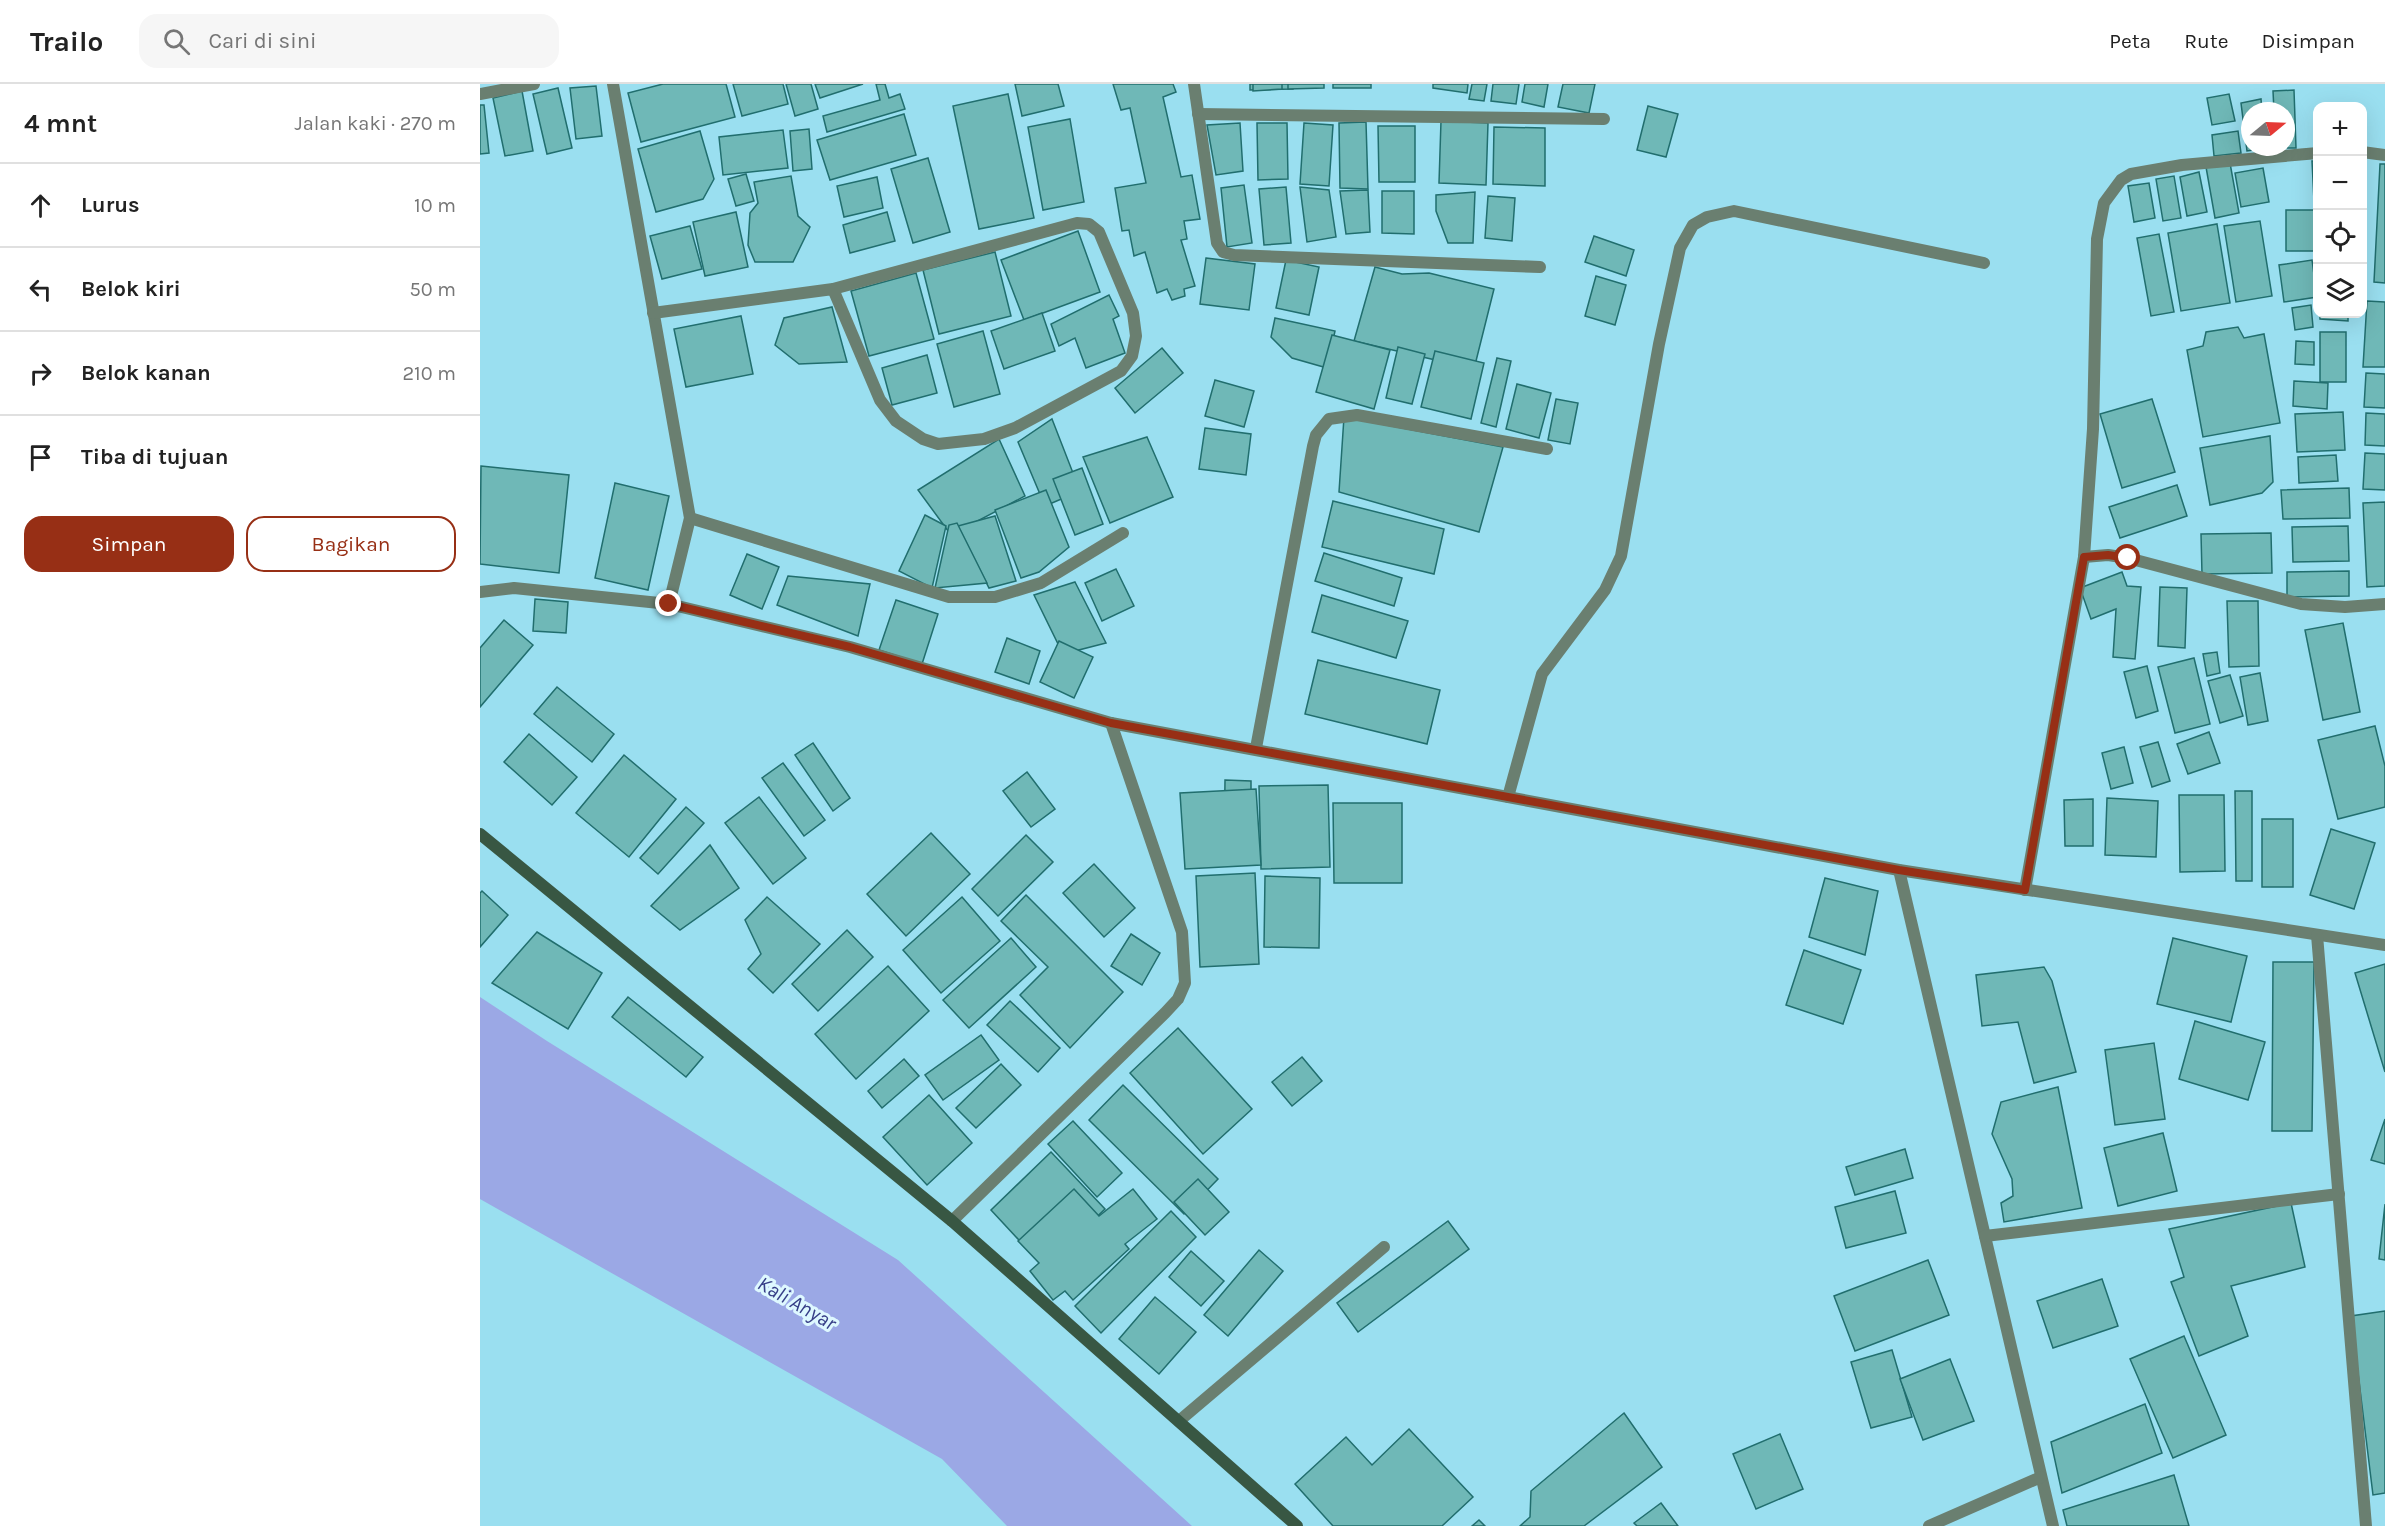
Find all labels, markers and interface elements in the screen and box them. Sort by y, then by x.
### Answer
search box [139,14,559,68]
text: Trailo [30,25,103,58]
icon: search [160,25,193,58]
text: Cari di sini [208,28,317,54]
text: Peta [2109,29,2151,53]
text: Rute [2184,29,2228,53]
text: Disimpan [2261,29,2355,53]
north arrow [2241,102,2295,156]
map controls [2313,102,2367,318]
button: + [2313,102,2367,156]
text: 4 mnt [24,108,97,139]
text: Jalan kaki · 270 m [295,112,456,135]
button: − [2313,156,2367,210]
icon: ahead [24,189,57,222]
text: Lurus [81,192,140,218]
text: 10 m [414,194,456,217]
button: locate [2313,210,2367,264]
button: layers [2313,264,2367,318]
icon: left [24,273,57,306]
text: Belok kiri [81,276,181,302]
text: 50 m [409,278,456,301]
icon: right [24,357,57,390]
text: Belok kanan [81,360,211,386]
text: 210 m [402,362,456,385]
icon: arrive [24,441,57,474]
text: Tiba di tujuan [81,444,228,470]
button: Simpan [24,516,234,572]
button: Bagikan [246,516,456,572]
route start [2114,544,2140,570]
route end [655,590,681,616]
water label: Kali Anyar [753,1271,841,1335]

